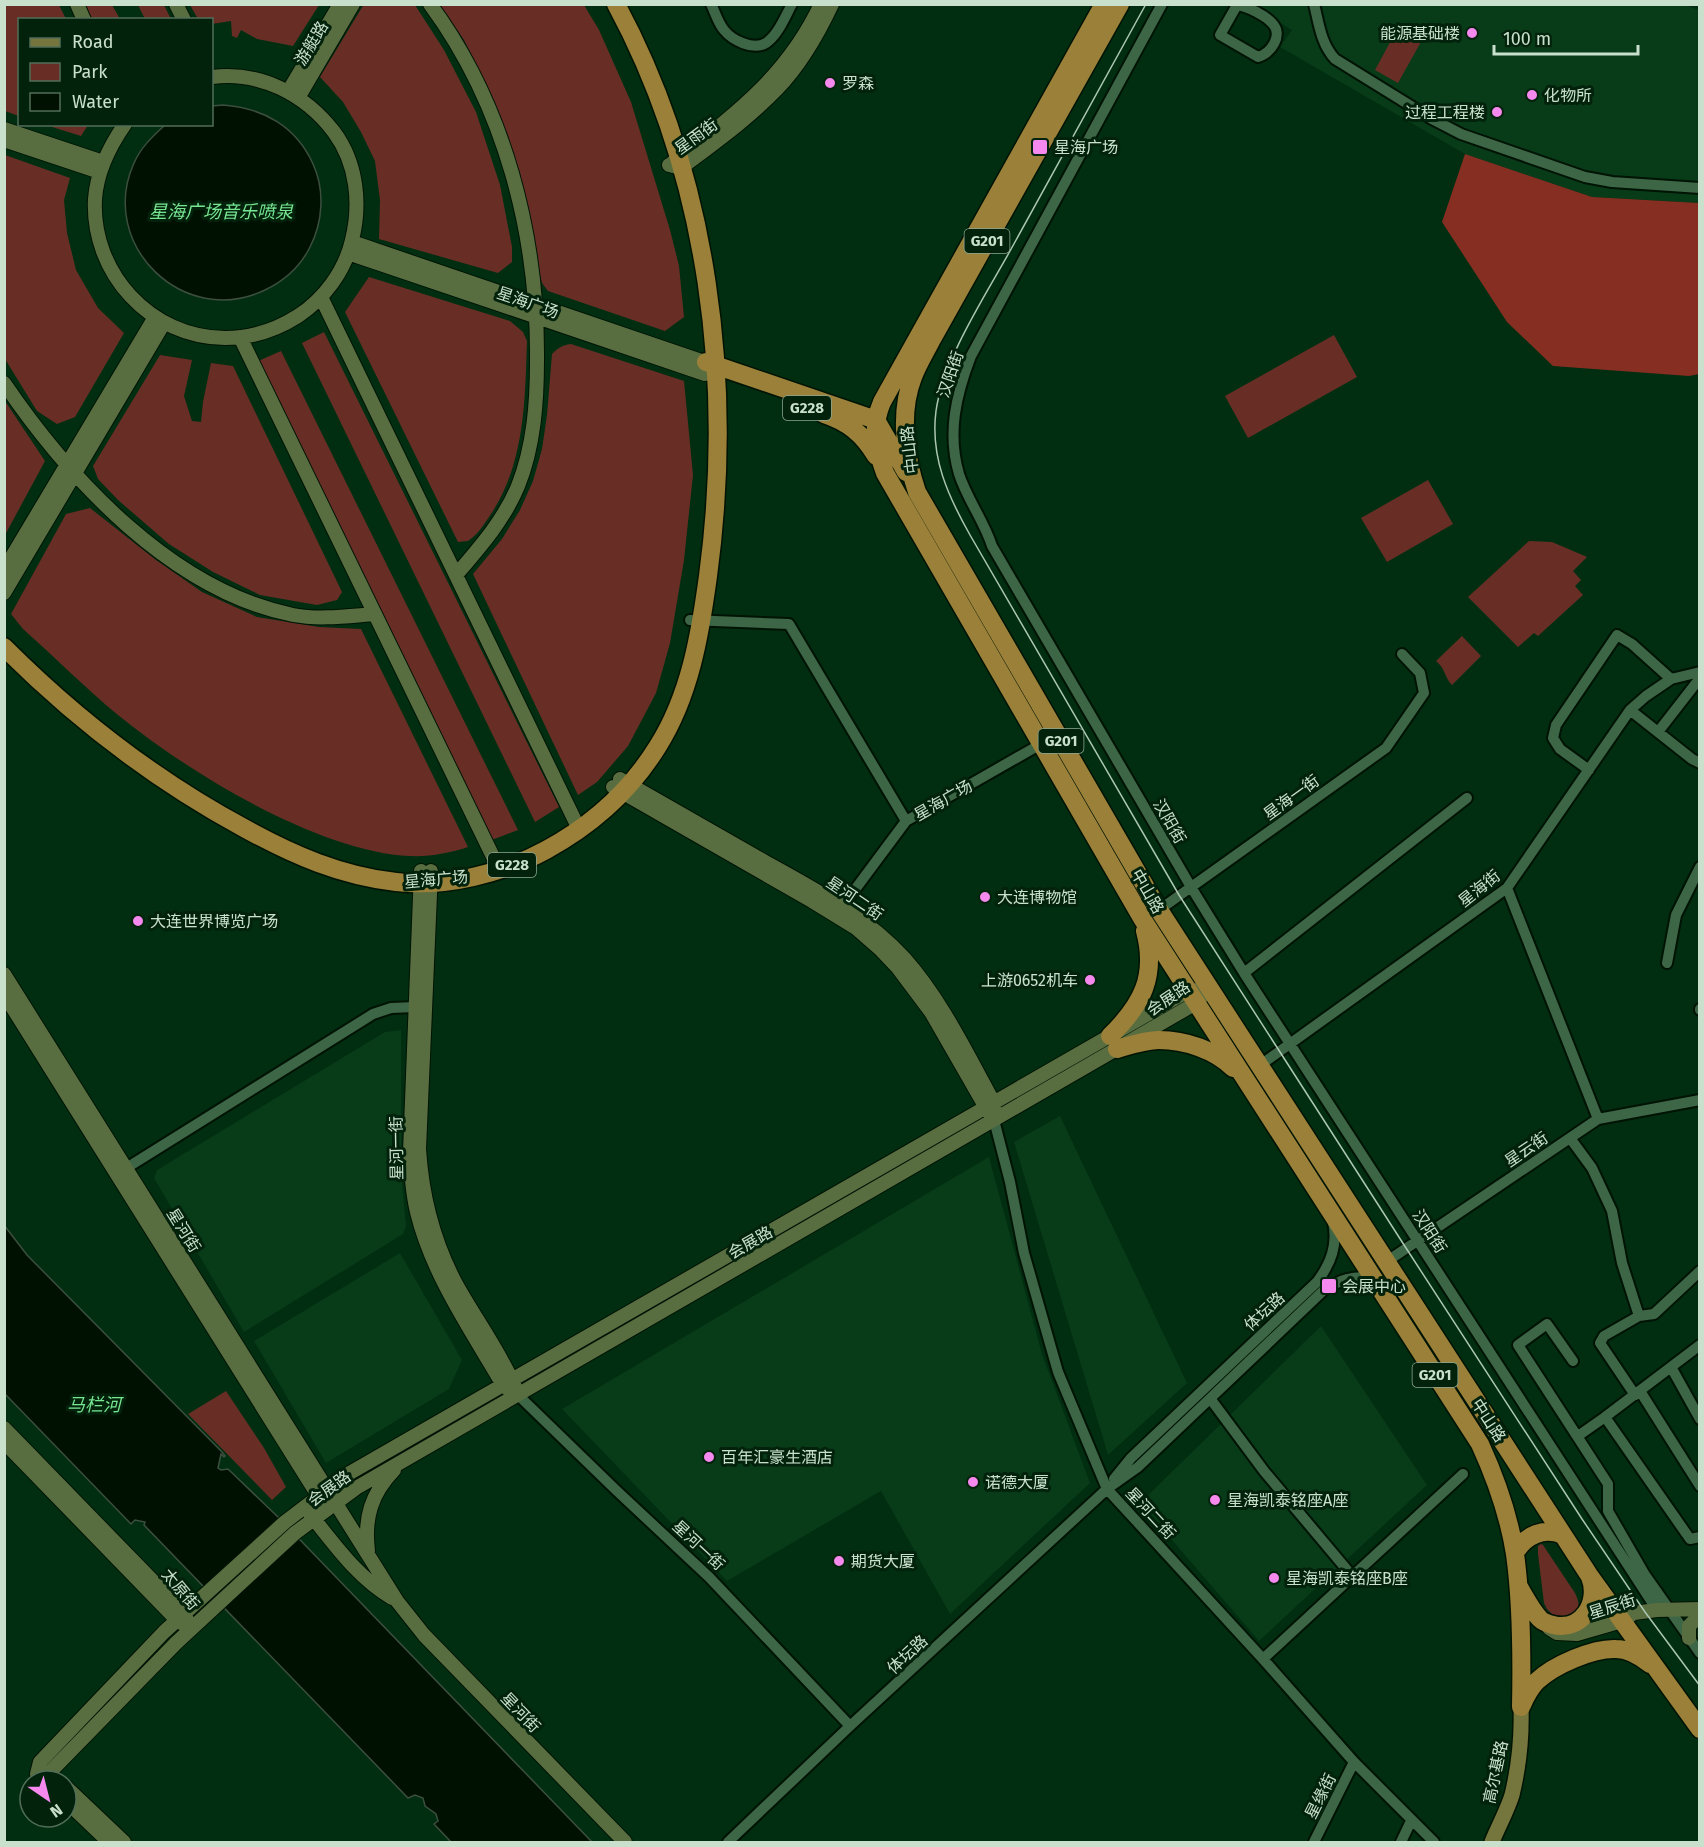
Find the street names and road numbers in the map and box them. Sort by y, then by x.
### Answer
street label: 游艇路 [291,18,332,69]
street label: 星雨街 [671,115,721,158]
road number: G201 [964,229,1010,253]
street label: 星海广场 [494,283,561,322]
street label: 汉阳街 [934,348,967,400]
road number: G228 [783,396,831,420]
street label: 中山路 [897,425,922,475]
road number: G201 [1038,729,1084,753]
street label: 星海一街 [1260,771,1323,824]
street label: 星海广场 [911,776,976,825]
street label: 汉阳街 [1149,796,1190,847]
road number: G228 [488,853,536,877]
street label: 中山路 [1127,866,1168,917]
street label: 星海街 [1455,866,1504,911]
street label: 星海广场 [403,867,469,892]
street label: 星河二街 [823,873,887,924]
street label: 会展路 [1143,977,1193,1020]
street label: 星河一街 [386,1116,407,1180]
street label: 星云街 [1501,1128,1551,1171]
street label: 星河街 [163,1205,204,1256]
street label: 汉阳街 [1409,1206,1451,1257]
street label: 会展路 [725,1222,776,1263]
street label: 体坛路 [1240,1288,1288,1335]
road number: G201 [1412,1363,1458,1387]
street label: 中山路 [1468,1395,1510,1446]
street label: 会展路 [304,1467,354,1510]
street label: 星河二街 [1122,1483,1179,1543]
street label: 星河一街 [669,1517,729,1574]
street label: 太原街 [158,1565,203,1614]
street label: 星辰街 [1586,1590,1638,1623]
street label: 体坛路 [883,1631,931,1678]
street label: 星河街 [497,1688,544,1736]
street label: 高尔基路 [1480,1739,1511,1805]
street label: 星缘街 [1301,1771,1340,1822]

